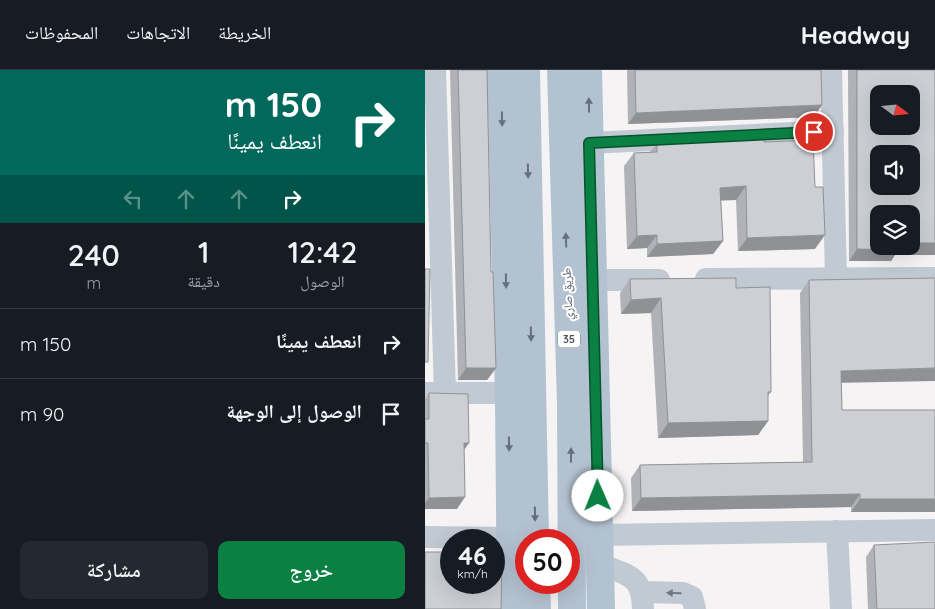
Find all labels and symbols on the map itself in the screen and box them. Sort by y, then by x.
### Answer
north arrow [870,85,920,135]
one-way arrow [584,97,592,113]
one-way arrow [498,111,506,127]
pin [793,111,835,153]
one-way arrow [524,163,532,179]
one-way arrow [561,232,569,248]
street label: طريق صاري [559,267,578,320]
one-way arrow [502,273,510,289]
one-way arrow [527,326,535,342]
road number: 35 [558,330,580,348]
one-way arrow [505,436,513,452]
one-way arrow [567,447,575,463]
position arrow [571,469,623,521]
one-way arrow [531,506,539,522]
speed limit sign: 50 [515,529,580,594]
one-way arrow [665,589,681,597]

